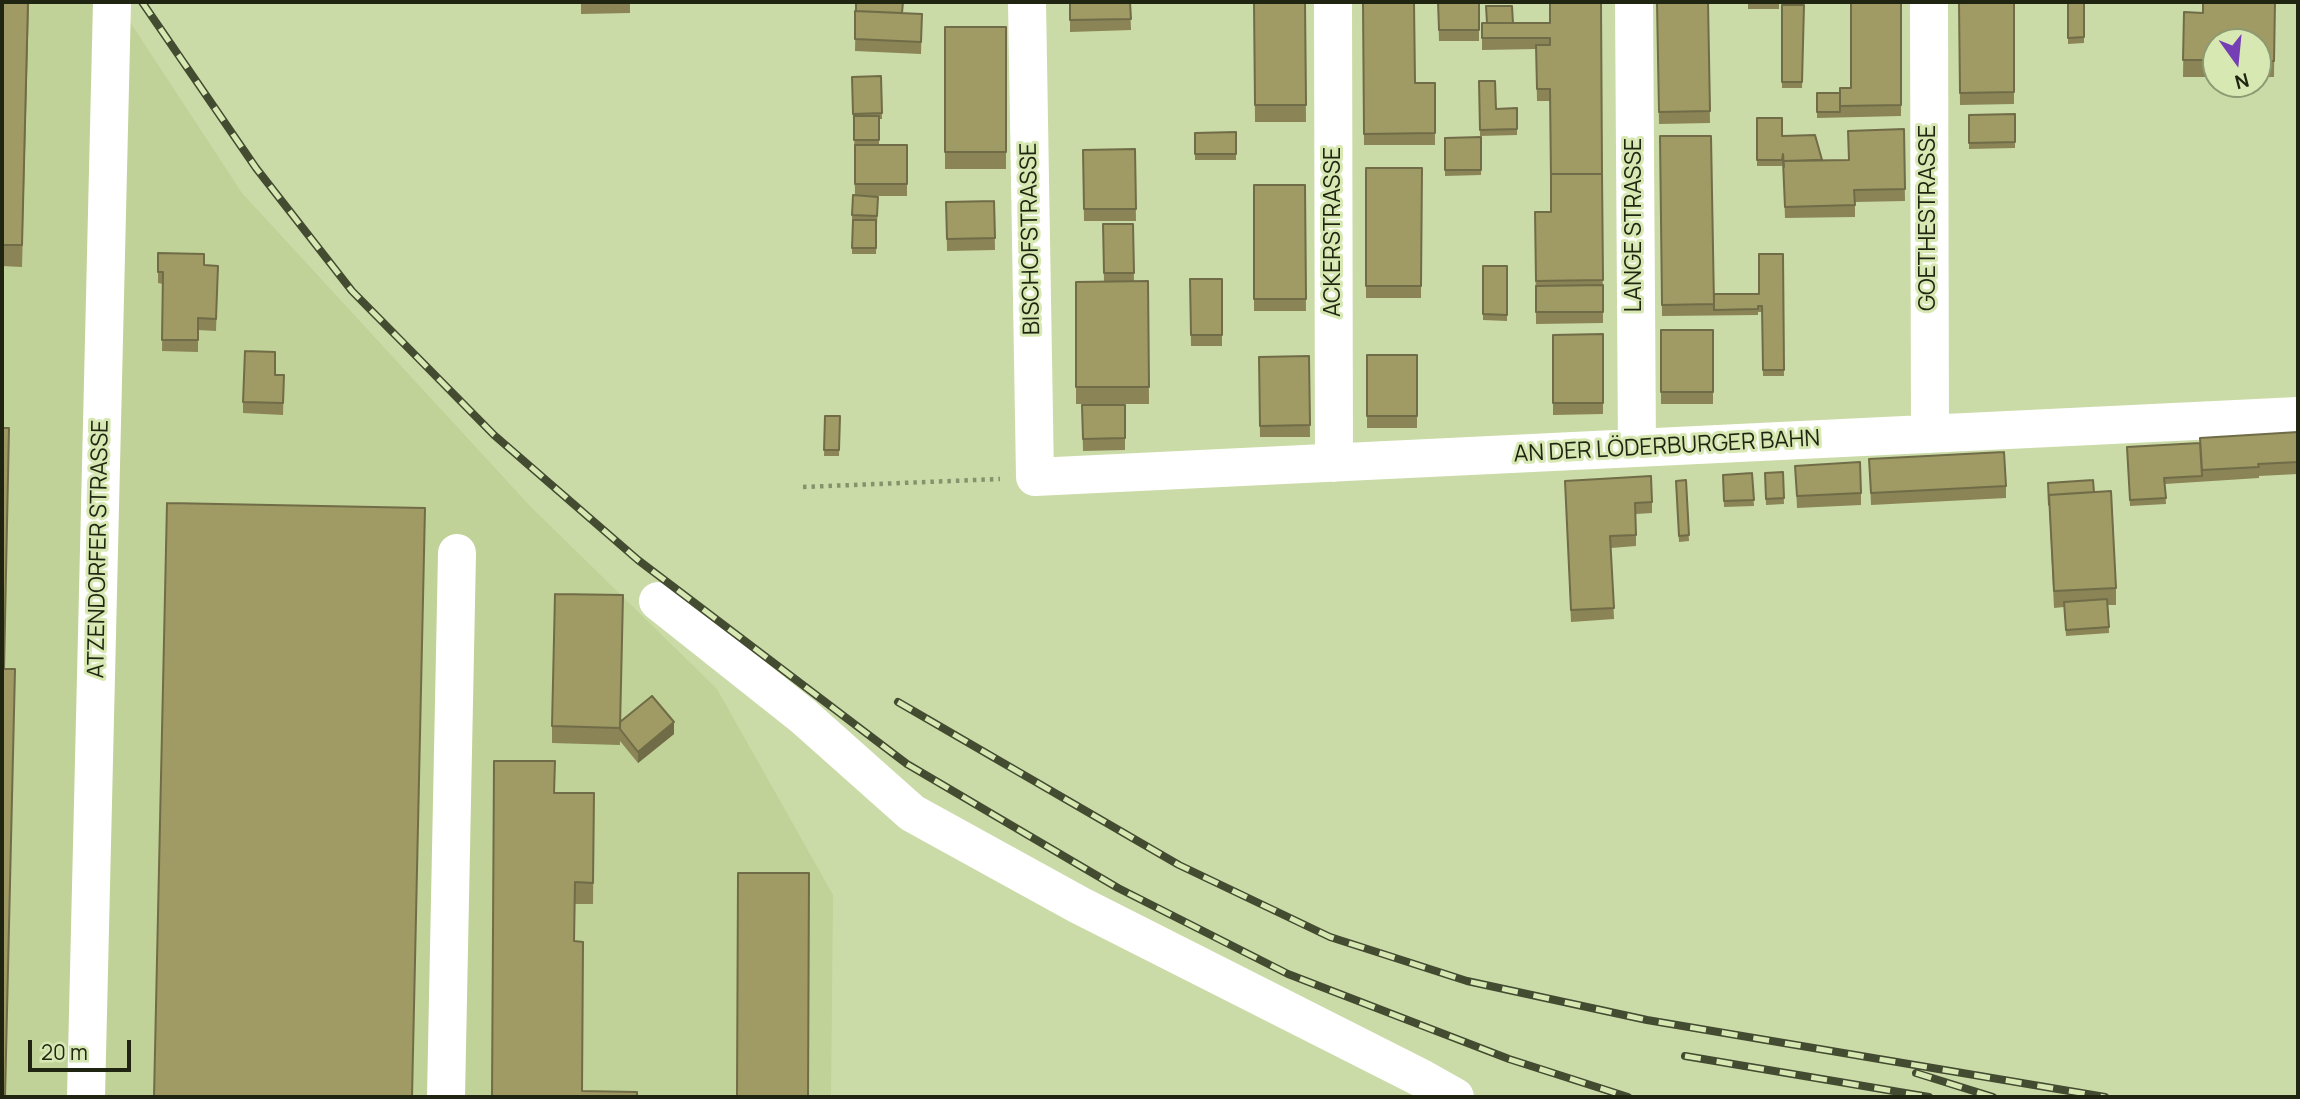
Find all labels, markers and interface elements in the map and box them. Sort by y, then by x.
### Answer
north arrow [2202,28,2272,98]
text: N [2232,67,2252,96]
street label: GOETHESTRASSE [1915,125,1943,311]
street label: LANGE STRASSE [1621,138,1649,312]
street label: BISCHOFSTRASSE [1016,143,1046,335]
street label: ACKERSTRASSE [1320,147,1348,317]
street label: ATZENDORFER STRASSE [83,419,115,679]
street label: AN DER LÖDERBURGER BAHN [1513,425,1821,469]
scale bar [32,1026,135,1070]
text: 20 m [41,1038,88,1066]

